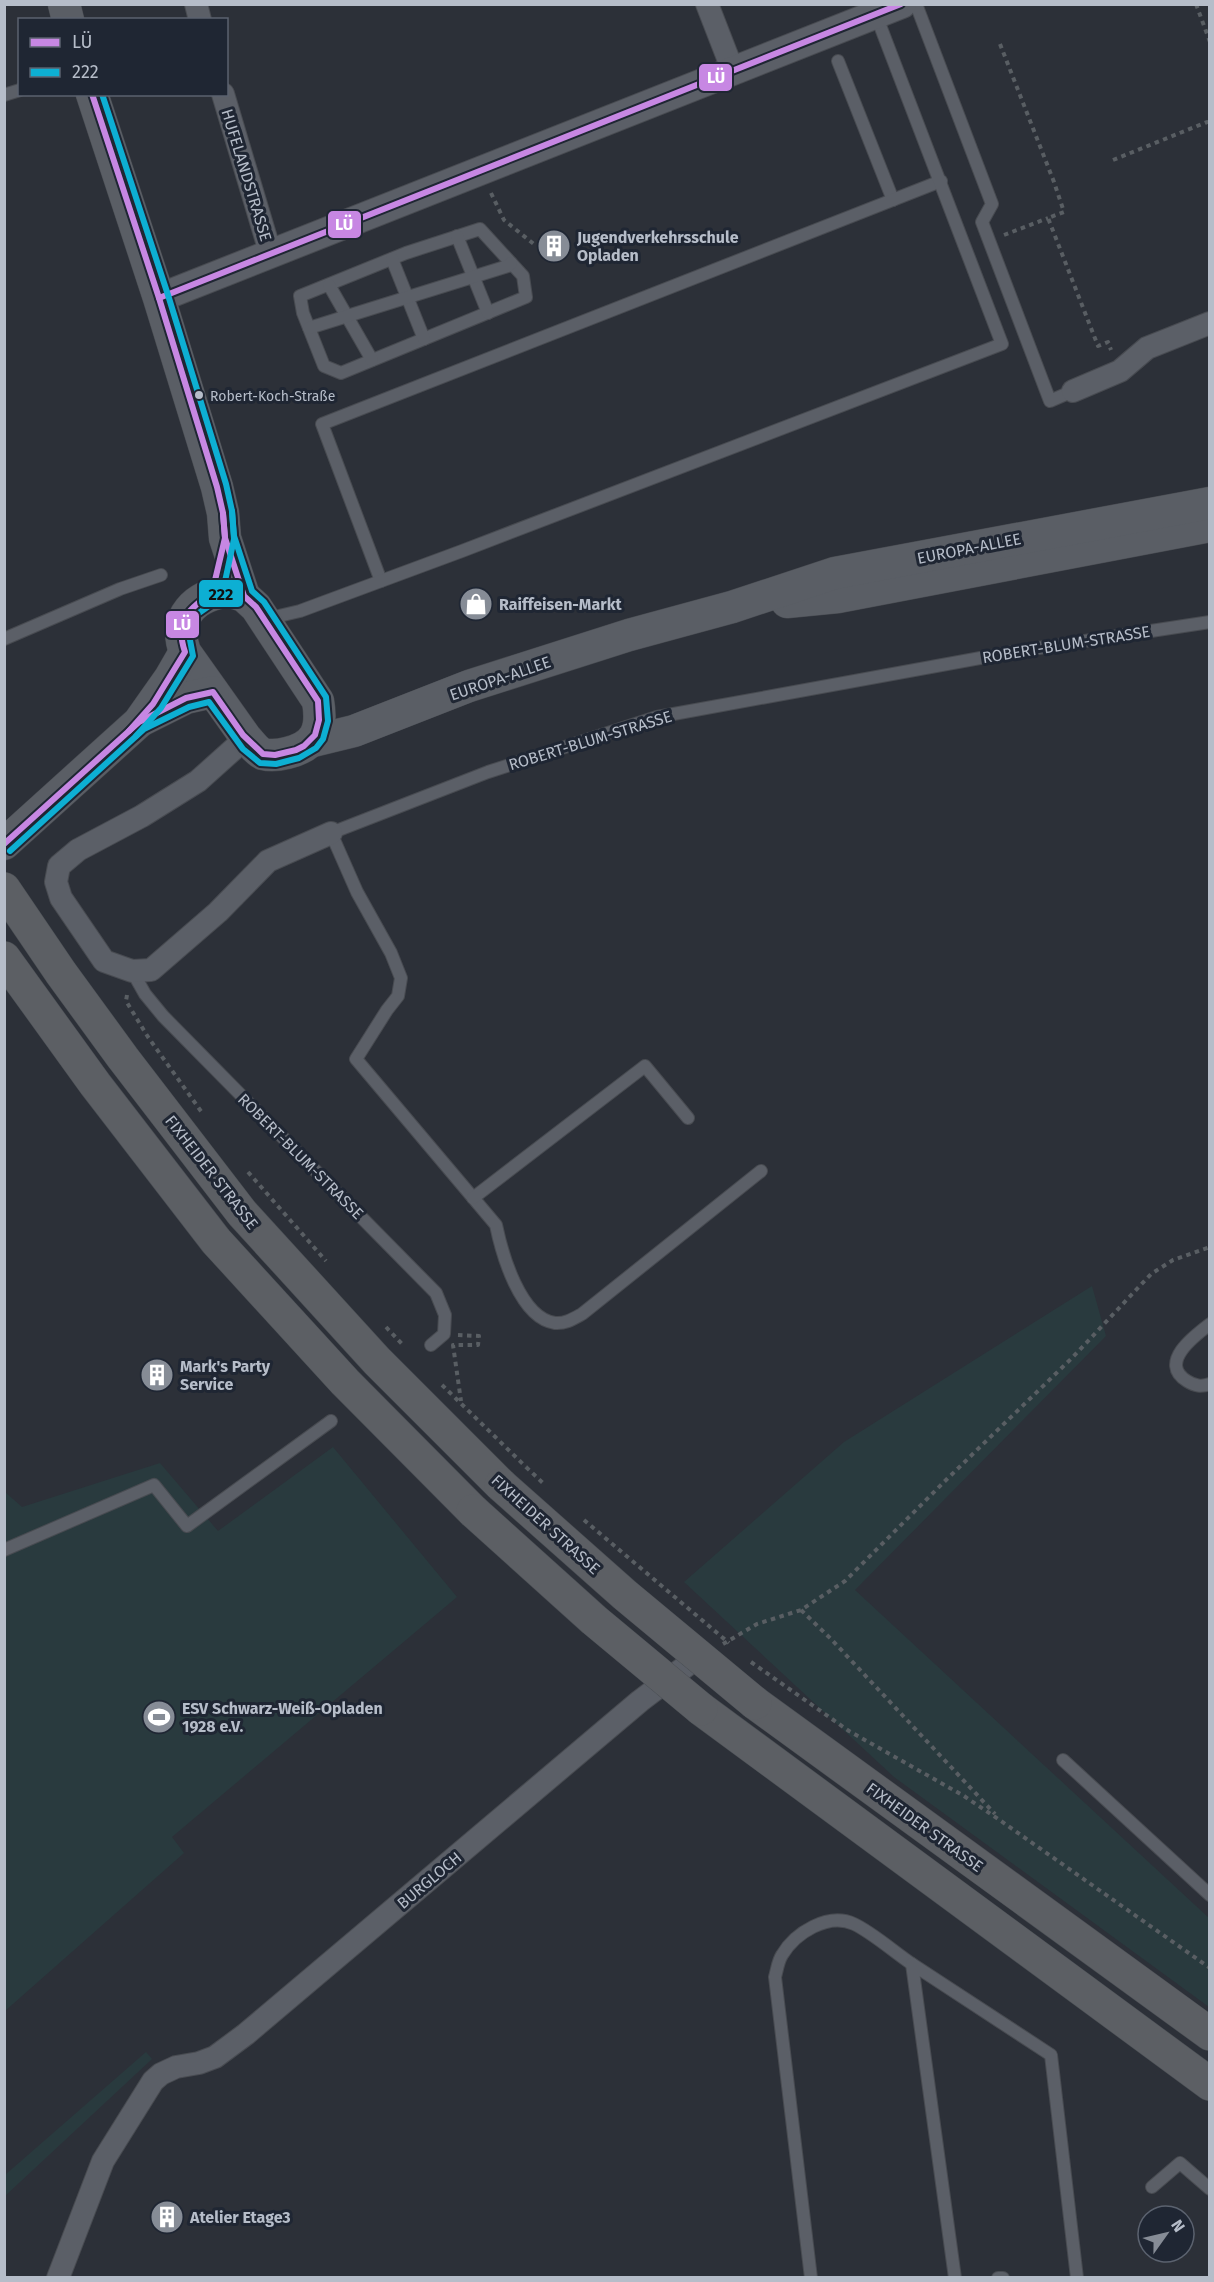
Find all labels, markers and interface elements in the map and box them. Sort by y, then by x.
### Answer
legend [18,18,228,96]
text: LÜ [72,31,92,53]
text: 222 [72,61,99,83]
line badge: LÜ [698,63,733,92]
text: LÜ [707,67,725,87]
street label: HUFELANDSTRASSE [217,107,276,244]
line badge: LÜ [327,210,362,239]
text: LÜ [335,214,353,234]
building icon: Jugendverkehrsschule Opladen [536,228,572,264]
place label: Jugendverkehrsschule Opladen [576,228,739,265]
place label: Robert-Koch-Straße [210,388,335,405]
marker: Robert-Koch-Straße [193,389,205,401]
street label: EUROPA-ALLEE [915,529,1023,568]
line badge: 222 [198,579,244,608]
text: 222 [209,585,233,604]
shop icon: Raiffeisen-Markt [458,586,494,622]
place label: Raiffeisen-Markt [499,595,622,614]
line badge: LÜ [165,610,200,639]
text: LÜ [173,614,191,634]
street label: ROBERT-BLUM-STRASSE [981,622,1151,667]
street label: EUROPA-ALLEE [447,652,553,705]
street label: ROBERT-BLUM-STRASSE [506,707,674,774]
street label: ROBERT-BLUM-STRASSE [234,1090,367,1223]
street label: FIXHEIDER STRASSE [161,1112,262,1233]
building icon: Mark's Party Service [139,1357,175,1393]
place label: Mark's Party Service [180,1357,271,1394]
street label: FIXHEIDER STRASSE [487,1471,604,1578]
sports icon: ESV Schwarz-Weiß-Opladen 1928 e.V. [141,1699,177,1735]
place label: ESV Schwarz-Weiß-Opladen 1928 e.V. [182,1699,383,1736]
street label: FIXHEIDER STRASSE [863,1779,987,1876]
street label: BURGLOCH [393,1848,465,1913]
building icon: Atelier Etage3 [149,2199,185,2235]
north arrow [1136,2204,1196,2264]
place label: Atelier Etage3 [189,2208,290,2227]
text: N [1167,2216,1189,2236]

